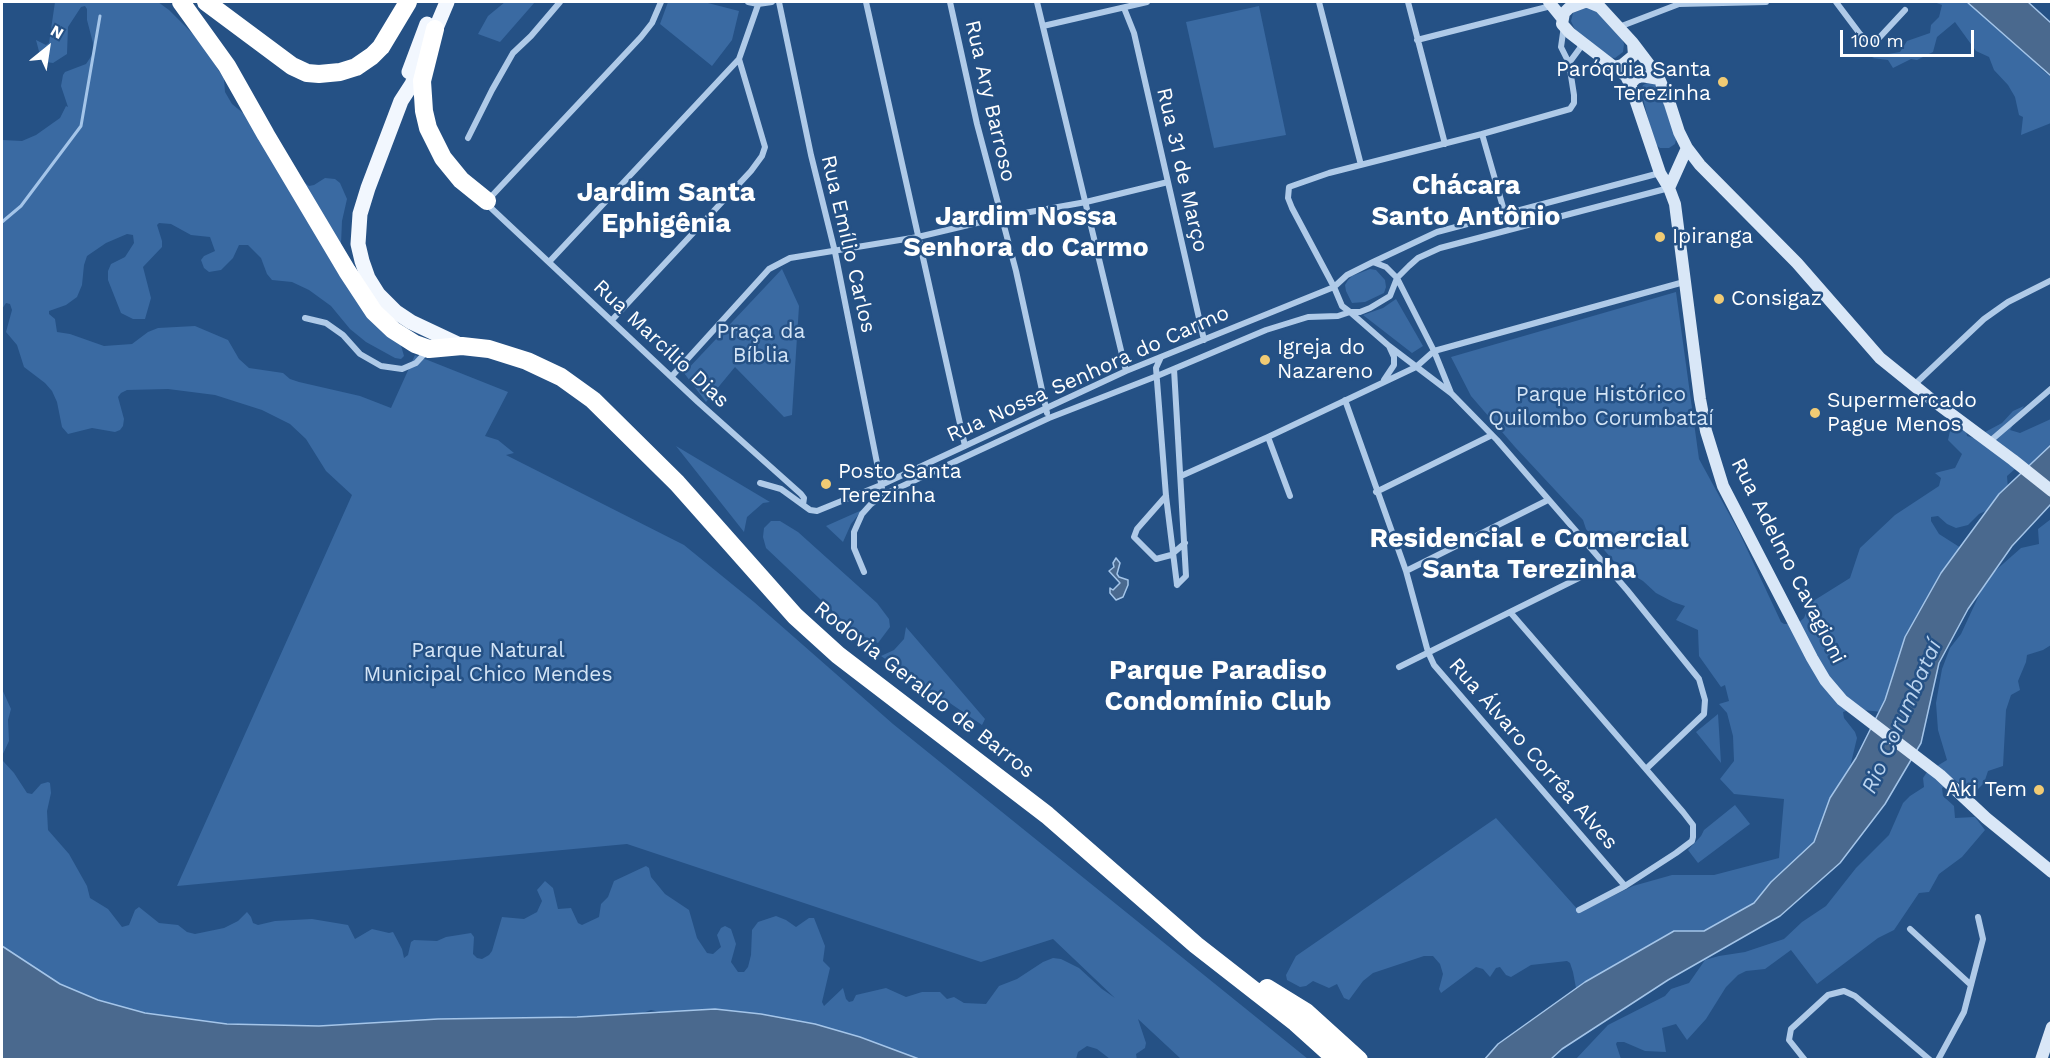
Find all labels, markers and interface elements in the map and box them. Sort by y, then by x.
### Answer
north arrow [18,18,78,78]
street label: Rua Ary Barroso [959,18,1021,184]
scale bar [1843,18,1976,56]
text: N [47,21,67,43]
text: 100 m [1851,30,1904,51]
place label: Paróquia Santa Terezinha [1556,57,1711,107]
marker: Paróquia Santa Terezinha [1716,75,1730,89]
street label: Rua 31 de Março [1151,85,1213,255]
street label: Rua Emílio Carlos [815,153,881,335]
district label: Chácara Santo Antônio [1372,170,1560,233]
district label: Jardim Santa Ephigênia [577,177,755,240]
district label: Jardim Nossa Senhora do Carmo [903,201,1149,264]
place label: Ipiranga [1672,224,1753,250]
marker: Ipiranga [1653,230,1667,244]
street label: Rua Marcílio Dias [588,275,734,413]
place label: Consigaz [1731,286,1822,312]
marker: Consigaz [1712,292,1726,306]
street label: Rua Nossa Senhora do Carmo [943,300,1233,448]
park label: Praça da Bíblia [717,319,805,369]
place label: Igreja do Nazareno [1277,335,1373,385]
marker: Igreja do Nazareno [1258,353,1272,367]
park label: Parque Histórico Quilombo Corumbataí [1488,382,1714,432]
place label: Supermercado Pague Menos [1827,388,1977,438]
marker: Supermercado Pague Menos [1808,406,1822,420]
street label: Rua Adelmo Cavagioni [1725,454,1851,668]
place label: Posto Santa Terezinha [838,459,962,509]
marker: Posto Santa Terezinha [819,477,833,491]
district label: Residencial e Comercial Santa Terezinha [1370,523,1688,586]
street label: Rodovia Geraldo de Barros [809,596,1039,784]
water label: Rio Corumbataí [1856,636,1948,798]
park label: Parque Natural Municipal Chico Mendes [363,638,613,688]
street label: Rua Álvaro Corrêa Alves [1443,653,1623,855]
district label: Parque Paradiso Condomínio Club [1104,655,1332,718]
place label: Aki Tem [1946,777,2027,803]
marker: Aki Tem [2032,783,2046,797]

